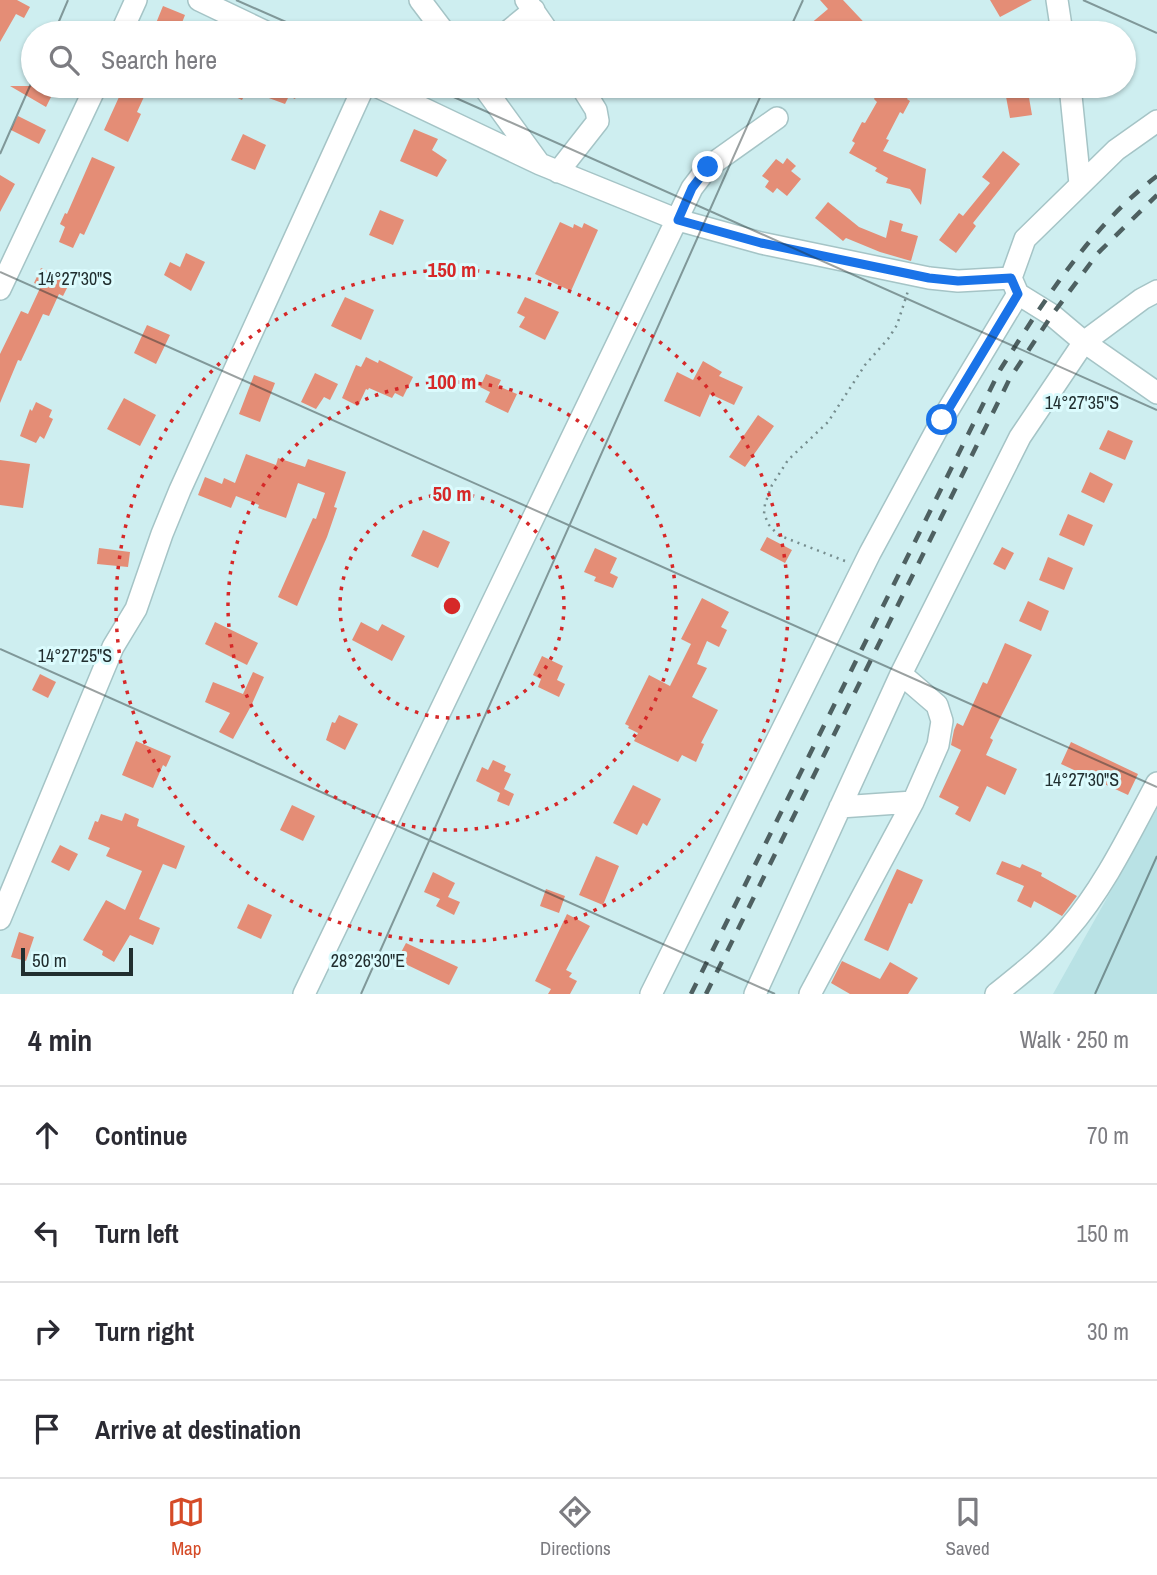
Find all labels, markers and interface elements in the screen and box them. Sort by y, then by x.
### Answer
search box [21,21,1136,98]
icon: search [45,41,83,79]
text: Search here [101,42,217,77]
route end [692,151,723,182]
text: 150 m [428,255,476,284]
text: 14°27'30"S [38,266,112,291]
text: 100 m [428,367,476,396]
text: 14°27'35"S [1045,390,1119,415]
route start [926,404,957,435]
text: 50 m [432,479,472,508]
centre of rings [440,594,464,618]
text: 14°27'25"S [38,643,112,668]
text: 14°27'30"S [1045,767,1119,792]
scale bar [21,945,133,977]
text: 50 m [32,947,67,973]
text: 28°26'30"E [331,948,405,973]
text: 4 min [28,1020,92,1060]
text: Walk · 250 m [1020,1024,1129,1055]
icon: ahead [28,1116,66,1154]
text: Continue [95,1118,187,1153]
text: 70 m [1087,1120,1129,1151]
icon: left [28,1214,66,1252]
text: Turn left [95,1216,179,1251]
text: 150 m [1077,1218,1129,1249]
icon: right [28,1312,66,1350]
text: Turn right [95,1314,194,1349]
text: 30 m [1087,1316,1129,1347]
icon: arrive [28,1410,66,1448]
text: Arrive at destination [95,1412,301,1447]
tab: Map [167,1493,205,1561]
tab: Directions [540,1493,611,1561]
tab: Saved [946,1493,990,1561]

